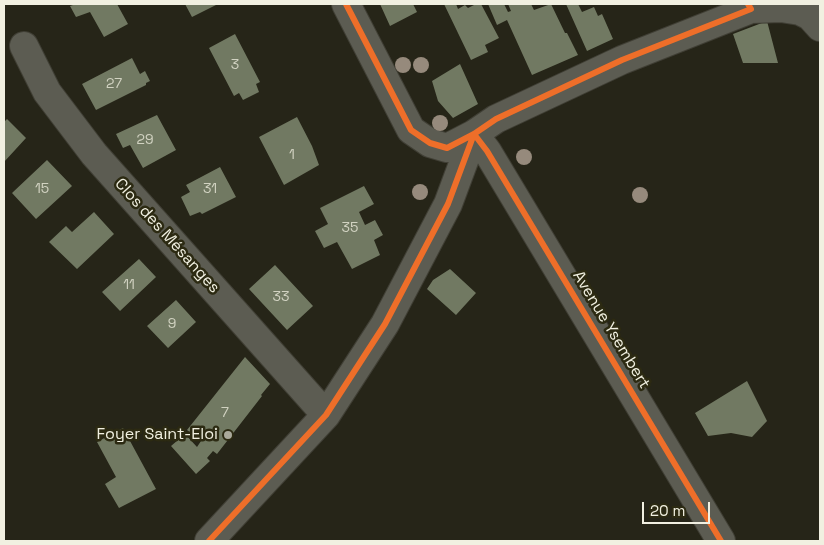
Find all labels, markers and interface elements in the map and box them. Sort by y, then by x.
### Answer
house number: 3 [231,57,239,73]
house number: 27 [106,76,122,92]
house number: 29 [137,132,153,148]
house number: 1 [289,147,295,163]
street label: Clos des Mésanges [110,175,224,297]
house number: 15 [35,181,49,197]
house number: 31 [203,181,217,197]
house number: 35 [342,220,358,236]
street label: Avenue Ysembert [568,268,654,392]
house number: 11 [123,277,135,293]
house number: 33 [273,289,289,305]
house number: 9 [168,316,176,332]
house number: 7 [221,405,229,421]
place label: Foyer Saint-Eloi [97,425,218,445]
marker: Foyer Saint-Eloi [222,429,234,441]
scale bar [644,492,712,524]
text: 20 m [650,501,685,520]

